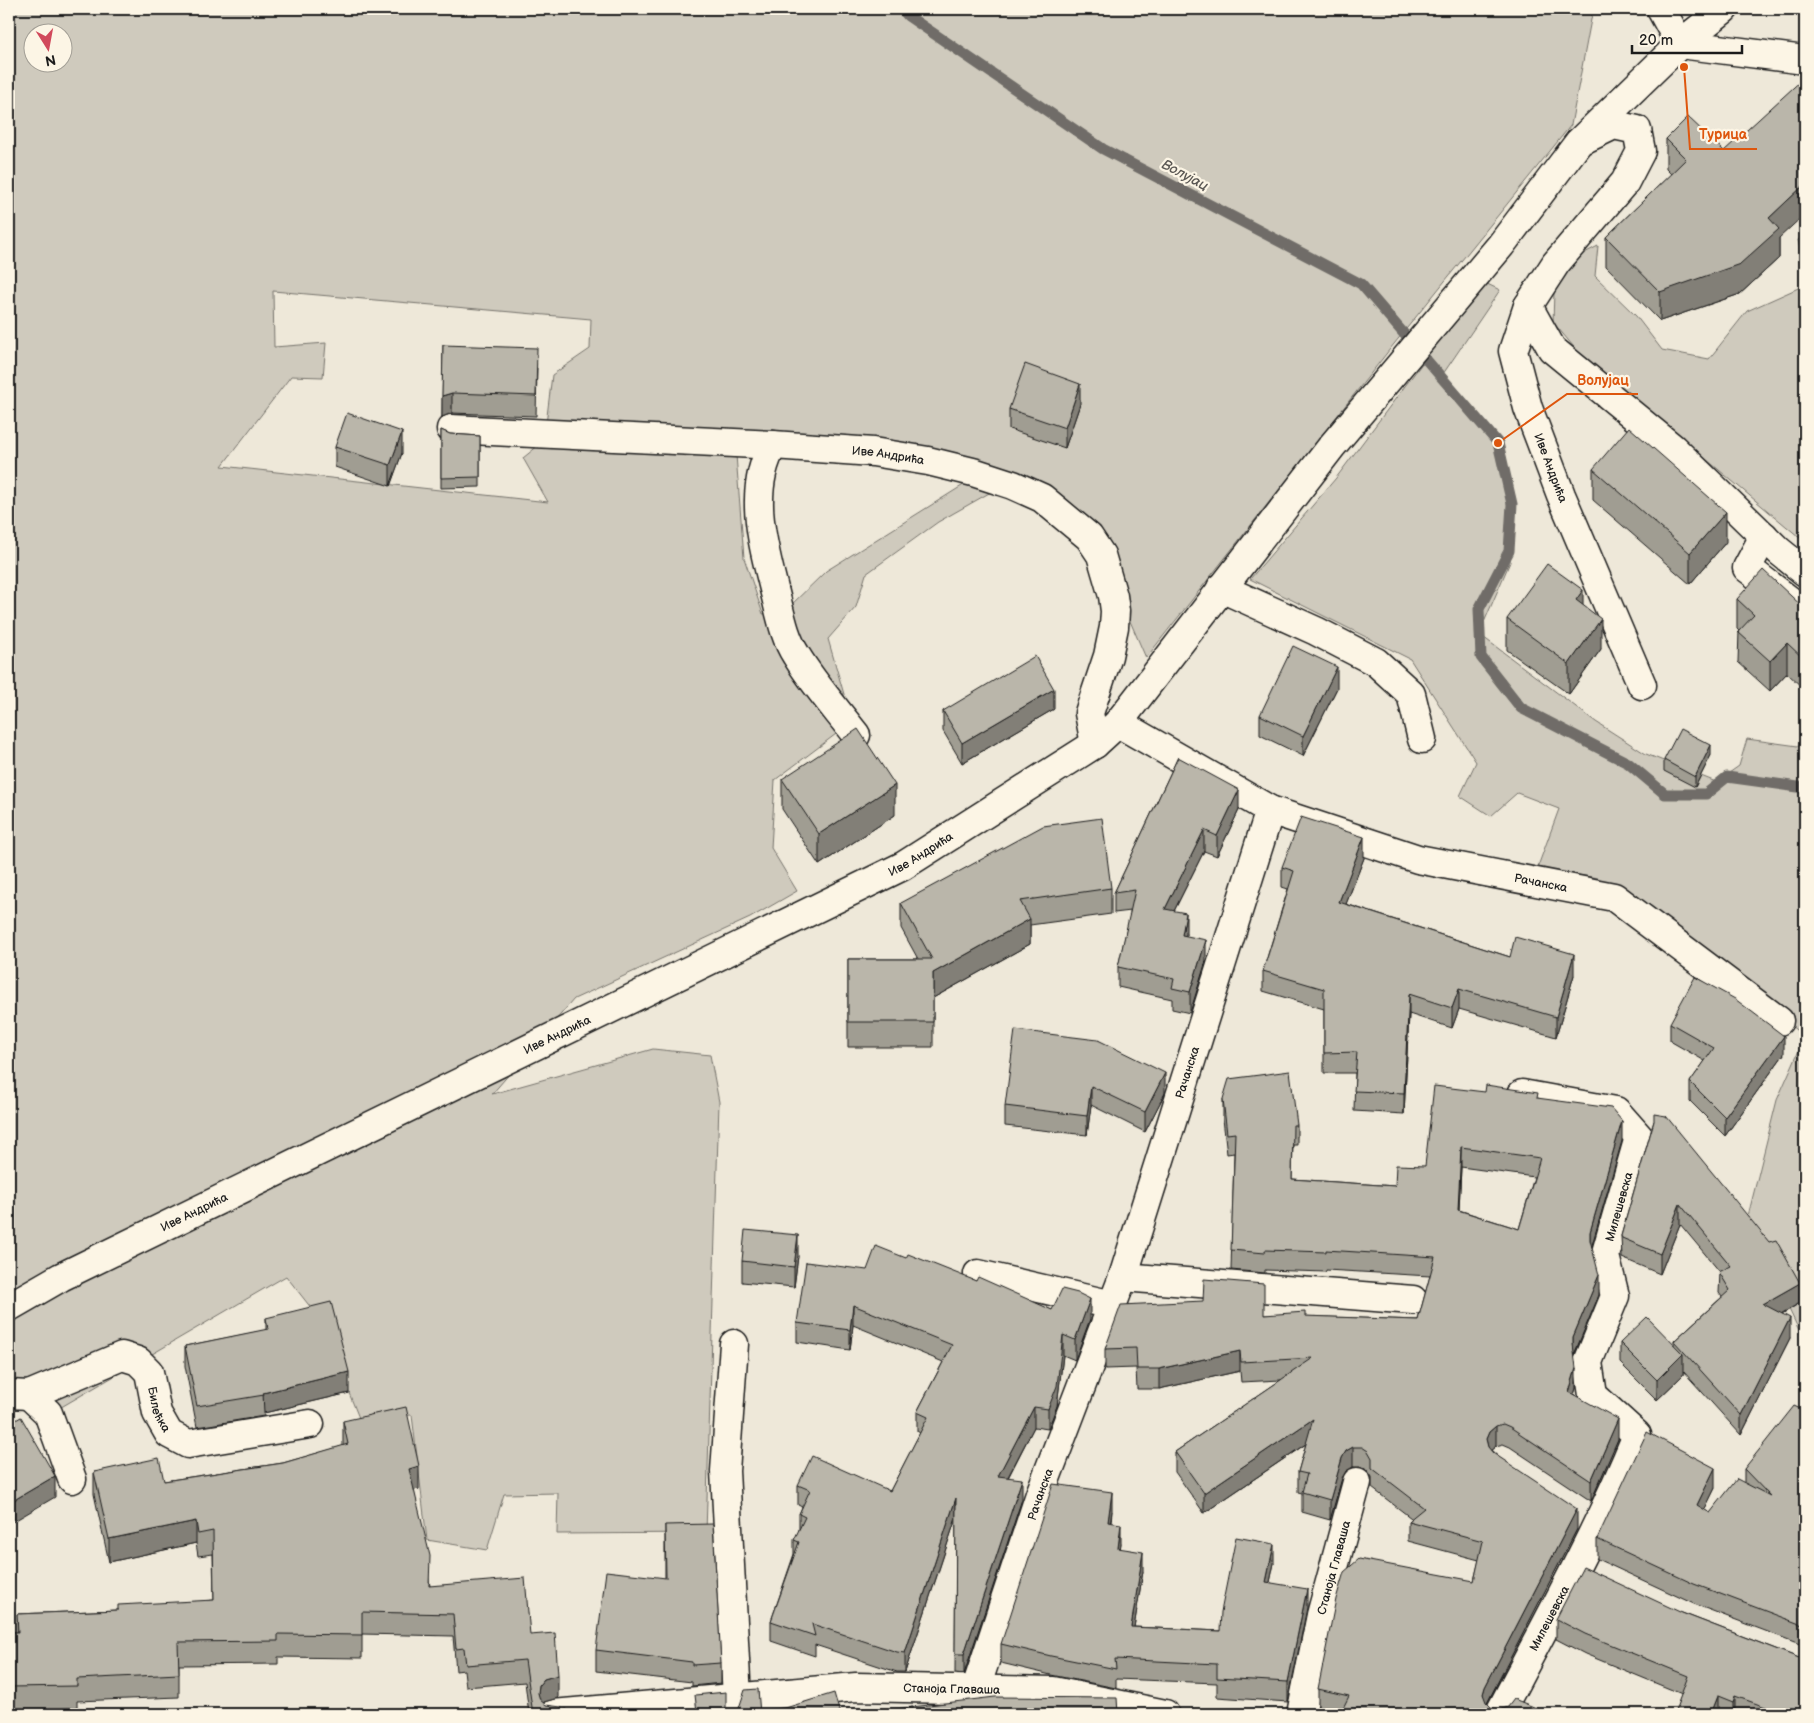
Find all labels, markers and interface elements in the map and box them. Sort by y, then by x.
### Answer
north arrow [22,22,72,72]
scale bar [1632,22,1742,54]
text: 20 m [1639,31,1673,50]
text: N [44,51,57,70]
callout: Турица [1690,120,1757,149]
text: Турица [1699,126,1748,143]
water label: Волујац [1159,156,1211,194]
callout: Волујац [1567,365,1638,394]
text: Волујац [1577,372,1629,389]
street label: Иве Андрића [1531,431,1571,505]
street label: Иве Андрића [851,443,925,468]
street label: Иве Андрића [886,829,956,880]
street label: Рачанска [1513,870,1569,895]
street label: Иве Андрића [521,1012,593,1058]
street label: Рачанска [1172,1045,1203,1101]
street label: Милешевска [1602,1170,1636,1243]
street label: Иве Андрића [158,1189,230,1235]
street label: Билећка [144,1385,174,1435]
street label: Рачанска [1024,1466,1057,1522]
street label: Станоја Главаша [1314,1519,1354,1616]
street label: Милешевска [1526,1583,1573,1654]
street label: Станоја Главаша [903,1680,1000,1697]

